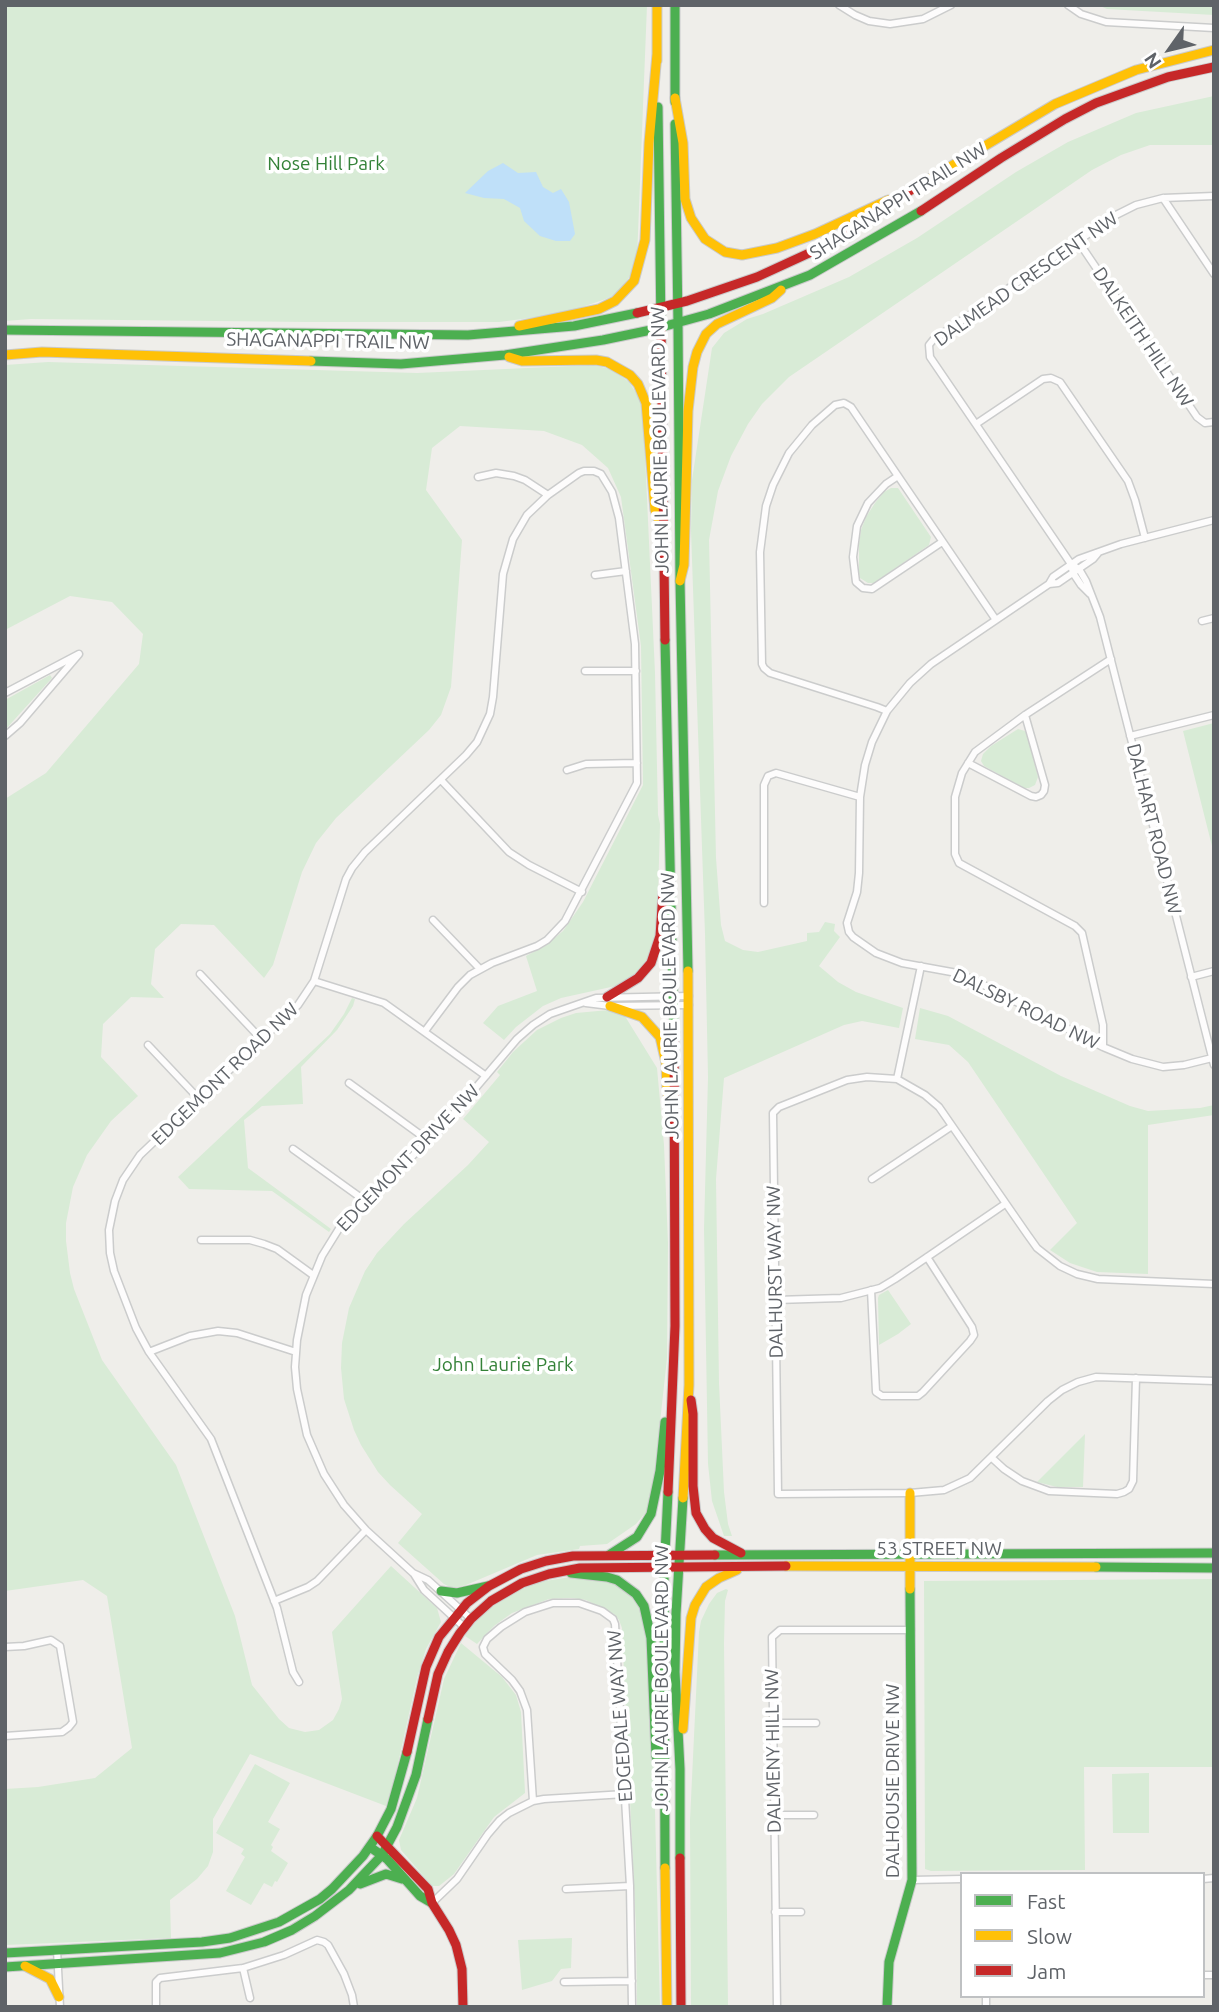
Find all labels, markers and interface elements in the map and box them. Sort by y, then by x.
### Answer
north arrow [1135,14,1205,84]
text: N [1140,49,1166,73]
street label: SHAGANAPPI TRAIL NW [806,137,990,265]
park label: Nose Hill Park [267,153,385,175]
street label: DALMEAD CRESCENT NW [930,207,1122,351]
street label: DALKEITH HILL NW [1088,263,1198,411]
street label: JOHN LAURIE BOULEVARD NW [646,306,674,574]
street label: SHAGANAPPI TRAIL NW [226,328,430,354]
street label: DALHART ROAD NW [1122,741,1186,917]
street label: JOHN LAURIE BOULEVARD NW [656,872,684,1140]
street label: DALSBY ROAD NW [949,964,1103,1054]
street label: EDGEMONT ROAD NW [147,998,303,1150]
street label: EDGEMONT DRIVE NW [332,1080,484,1236]
street label: DALHURST WAY NW [762,1185,788,1359]
park label: John Laurie Park [432,1354,574,1376]
street label: 53 STREET NW [876,1538,1002,1560]
street label: JOHN LAURIE BOULEVARD NW [651,1545,673,1811]
street label: EDGEDALE WAY NW [603,1629,637,1803]
street label: DALMENY HILL NW [760,1669,786,1833]
street label: DALHOUSIE DRIVE NW [882,1684,904,1878]
legend [960,1872,1205,1998]
text: Fast [1027,1889,1065,1913]
text: Slow [1027,1924,1072,1948]
text: Jam [1027,1959,1066,1983]

